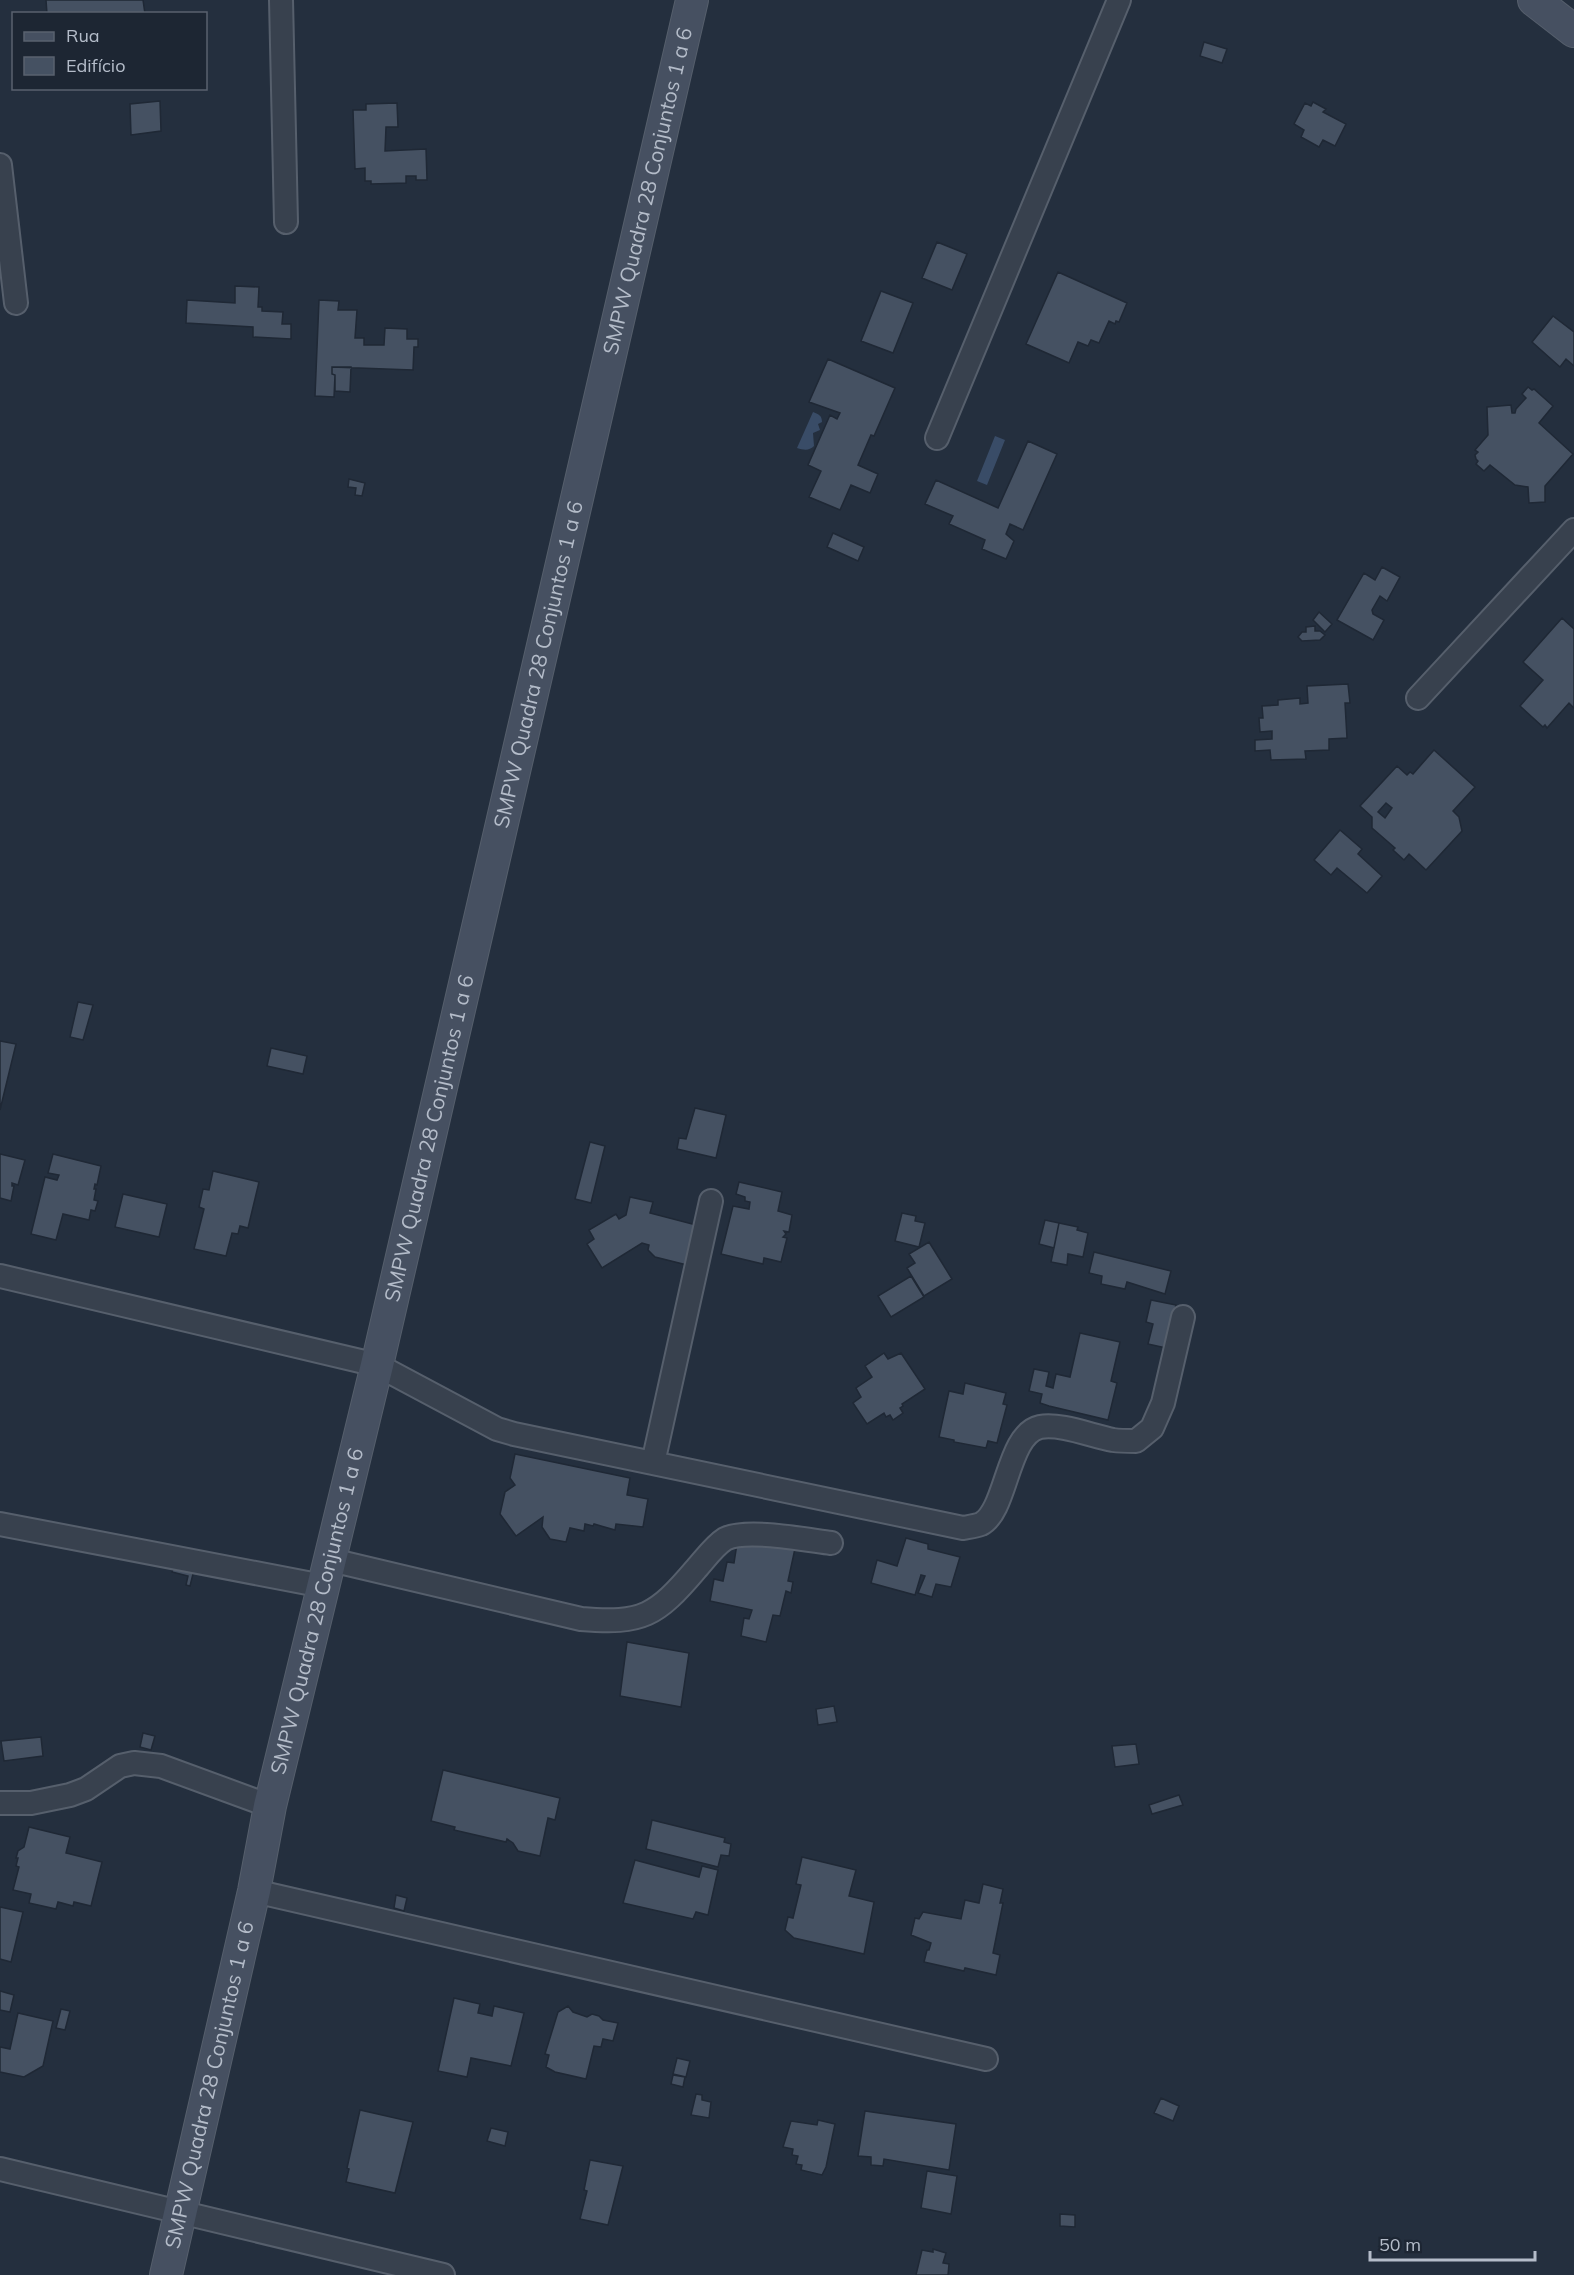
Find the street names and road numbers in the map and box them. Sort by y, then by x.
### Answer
street label: SMPW Quadra 28 Conjuntos 1 a 6 [597,25,697,357]
street label: SMPW Quadra 28 Conjuntos 1 a 6 [487,498,588,830]
street label: SMPW Quadra 28 Conjuntos 1 a 6 [378,972,479,1304]
street label: SMPW Quadra 28 Conjuntos 1 a 6 [264,1445,368,1777]
street label: SMPW Quadra 28 Conjuntos 1 a 6 [159,1919,259,2251]

